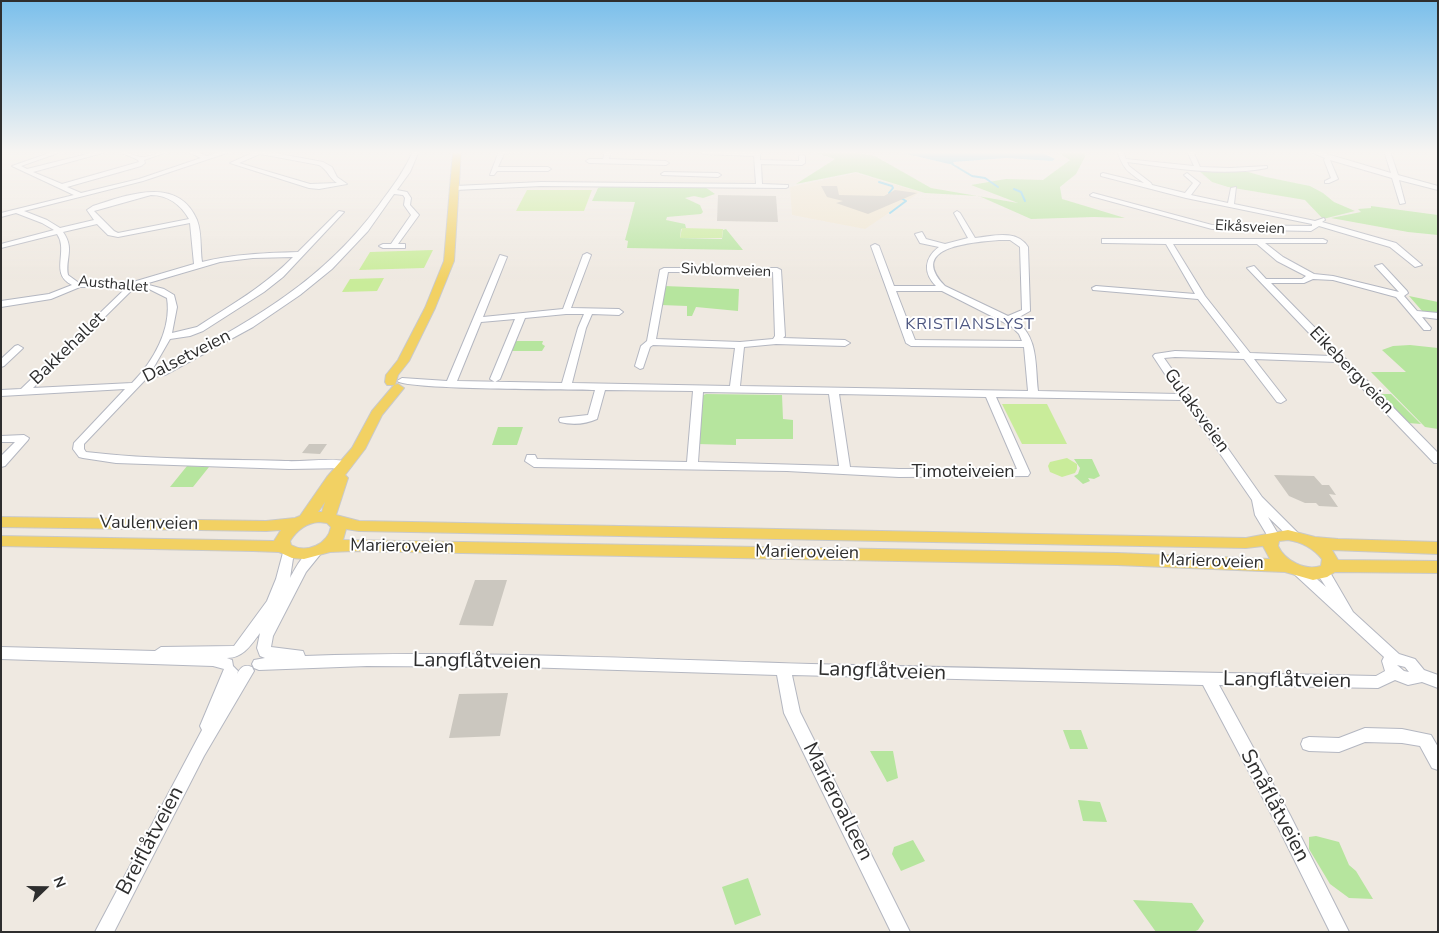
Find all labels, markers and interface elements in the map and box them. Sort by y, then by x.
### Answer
street label: Eikåsveien [1214,217,1286,239]
street label: Sivblomveien [681,260,771,282]
street label: Austhallet [77,273,149,297]
street label: Bakkehallet [26,308,110,390]
district label: KRISTIANSLYST [904,315,1036,335]
street label: Eikebergveien [1304,323,1398,419]
street label: Dalsetveien [140,326,234,388]
street label: Gulaksveien [1158,365,1234,457]
street label: Timoteiveien [912,462,1014,484]
street label: Vaulenveien [99,512,199,536]
street label: Marieroveien [350,535,454,559]
street label: Marieroveien [755,541,859,565]
street label: Marieroveien [1160,549,1264,575]
street label: Langflåtveien [413,648,541,676]
street label: Langflåtveien [817,657,947,687]
street label: Langflåtveien [1223,667,1351,695]
street label: Marieroalleen [796,739,878,865]
street label: Småflåtveien [1234,745,1314,867]
street label: Breiflåtveien [112,782,190,900]
north arrow [20,863,70,913]
text: N [49,874,70,891]

